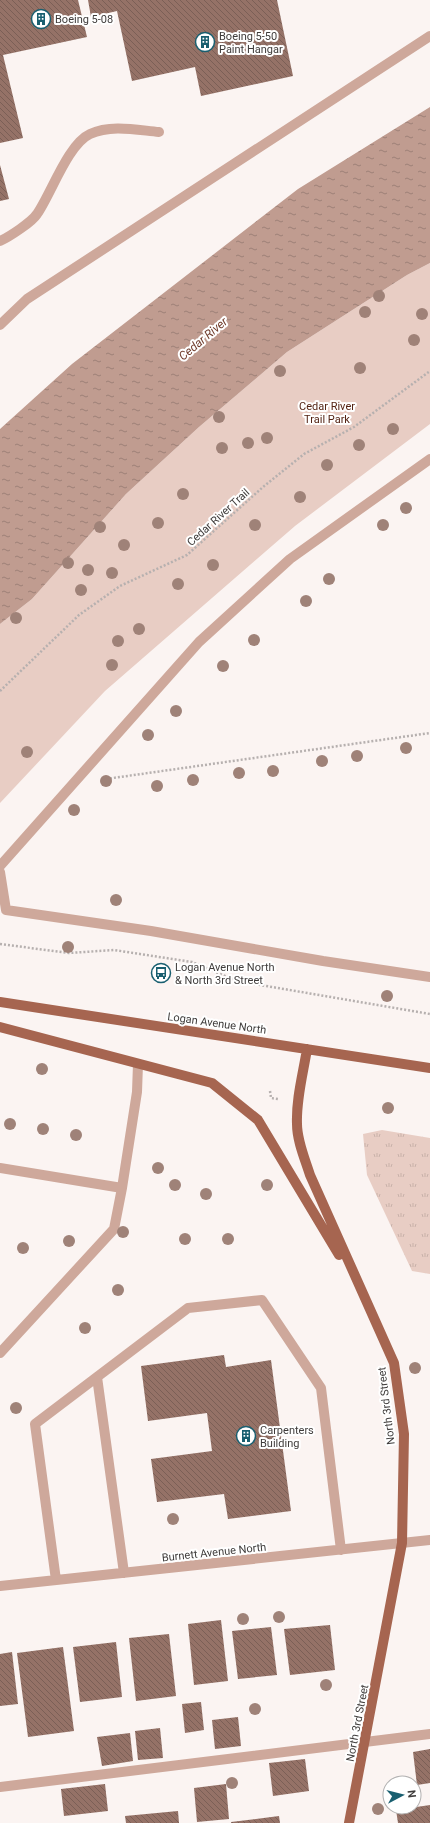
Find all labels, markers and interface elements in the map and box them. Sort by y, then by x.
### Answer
building icon: Boeing 5-08 [30,8,52,30]
place label: Boeing 5-08 [55,13,113,26]
place label: Boeing 5-50 Paint Hangar [219,30,283,56]
building icon: Boeing 5-50 Paint Hangar [194,31,216,53]
water label: Cedar River [176,314,231,363]
park label: Cedar River Trail Park [299,400,355,426]
street label: Cedar River Trail [184,486,252,549]
place label: Logan Avenue North & North 3rd Street [175,961,275,987]
bus stop icon: Logan Avenue North & North 3rd Street [150,962,172,984]
street label: Logan Avenue North [167,1010,267,1037]
street label: North 3rd Street [375,1366,398,1446]
place label: Carpenters Building [260,1424,314,1450]
building icon: Carpenters Building [235,1425,257,1447]
street label: Burnett Avenue North [161,1541,267,1564]
street label: North 3rd Street [344,1683,371,1763]
north arrow [382,1775,422,1815]
text: N [405,1789,418,1799]

